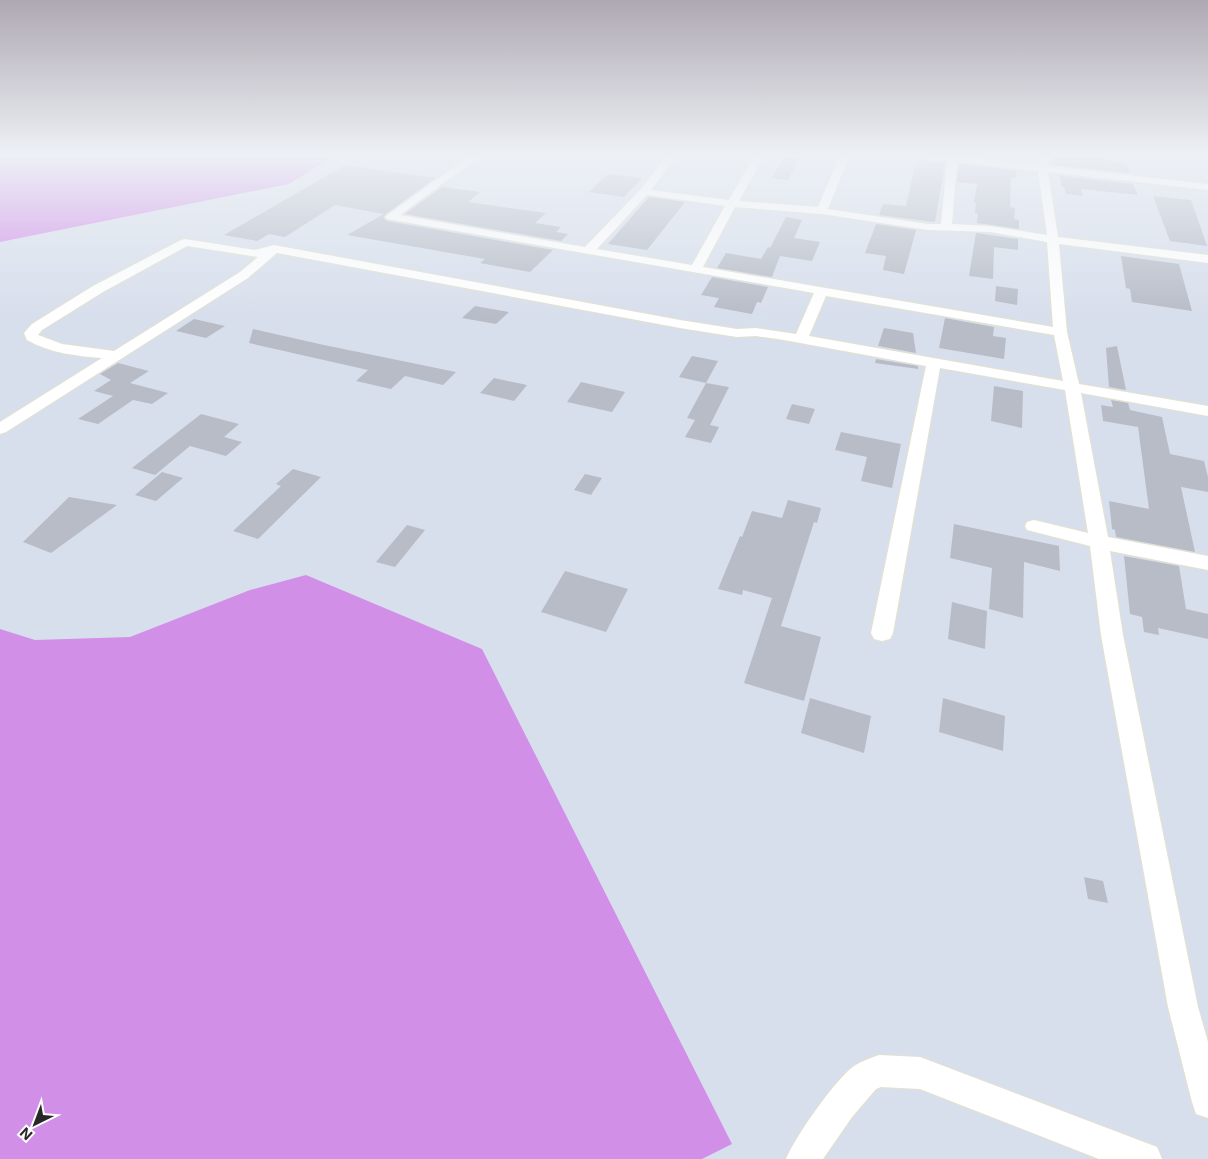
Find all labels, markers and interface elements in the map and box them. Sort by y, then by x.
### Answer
north arrow [10,1099,60,1149]
text: N [16,1124,36,1144]

